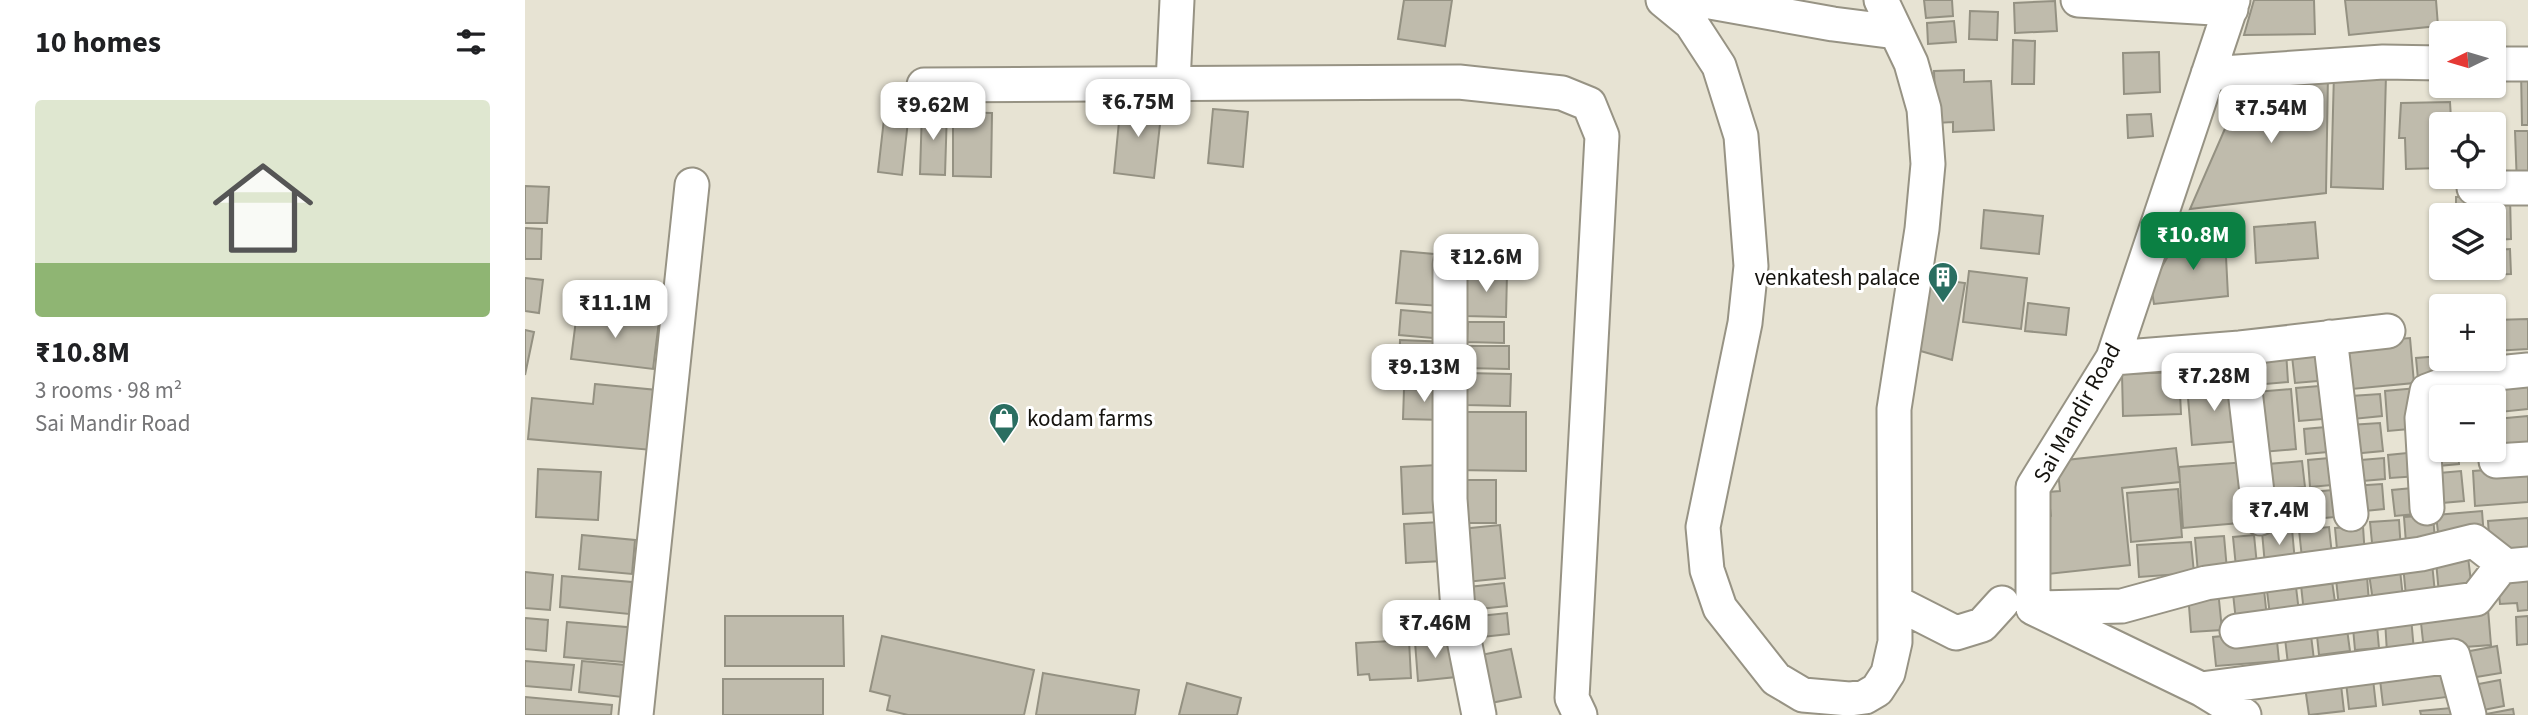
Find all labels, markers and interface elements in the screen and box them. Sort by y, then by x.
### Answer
text: 10 homes [35,21,161,64]
north arrow [2429,21,2506,98]
map controls [2429,21,2506,462]
icon: filters [452,23,490,61]
pin: ₹6.75M [1081,80,1195,139]
pin: ₹9.62M [876,82,990,142]
text: ₹6.75M [1101,85,1175,118]
pin: ₹7.54M [2214,86,2328,145]
text: ₹9.62M [896,88,970,121]
text: ₹7.54M [2234,91,2308,124]
button: locate [2429,112,2506,189]
icon: home [200,145,326,271]
button: layers [2429,203,2506,280]
pin: ₹10.8M [2136,212,2250,272]
text: ₹10.8M [2156,218,2230,251]
pin: ₹12.6M [1429,234,1543,294]
text: ₹12.6M [1449,240,1523,273]
building icon: venkatesh palace [1926,260,1960,304]
place label: venkatesh palace [1754,261,1920,294]
pin: ₹11.1M [558,280,672,340]
text: ₹11.1M [578,286,652,319]
button: + [2429,294,2506,371]
text: ₹10.8M [35,331,130,374]
street label: Sai Mandir Road [2025,337,2129,489]
pin: ₹9.13M [1367,344,1481,404]
text: ₹9.13M [1387,350,1461,383]
pin: ₹7.28M [2157,354,2271,413]
text: ₹7.28M [2177,359,2251,392]
text: 3 rooms · 98 m² [35,374,182,407]
button: − [2429,385,2506,462]
shop icon: kodam farms [987,401,1021,445]
place label: kodam farms [1027,402,1153,435]
text: Sai Mandir Road [35,407,190,440]
pin: ₹7.4M [2230,488,2328,547]
text: ₹7.4M [2249,493,2309,526]
pin: ₹7.46M [1378,600,1492,660]
text: ₹7.46M [1398,606,1472,639]

